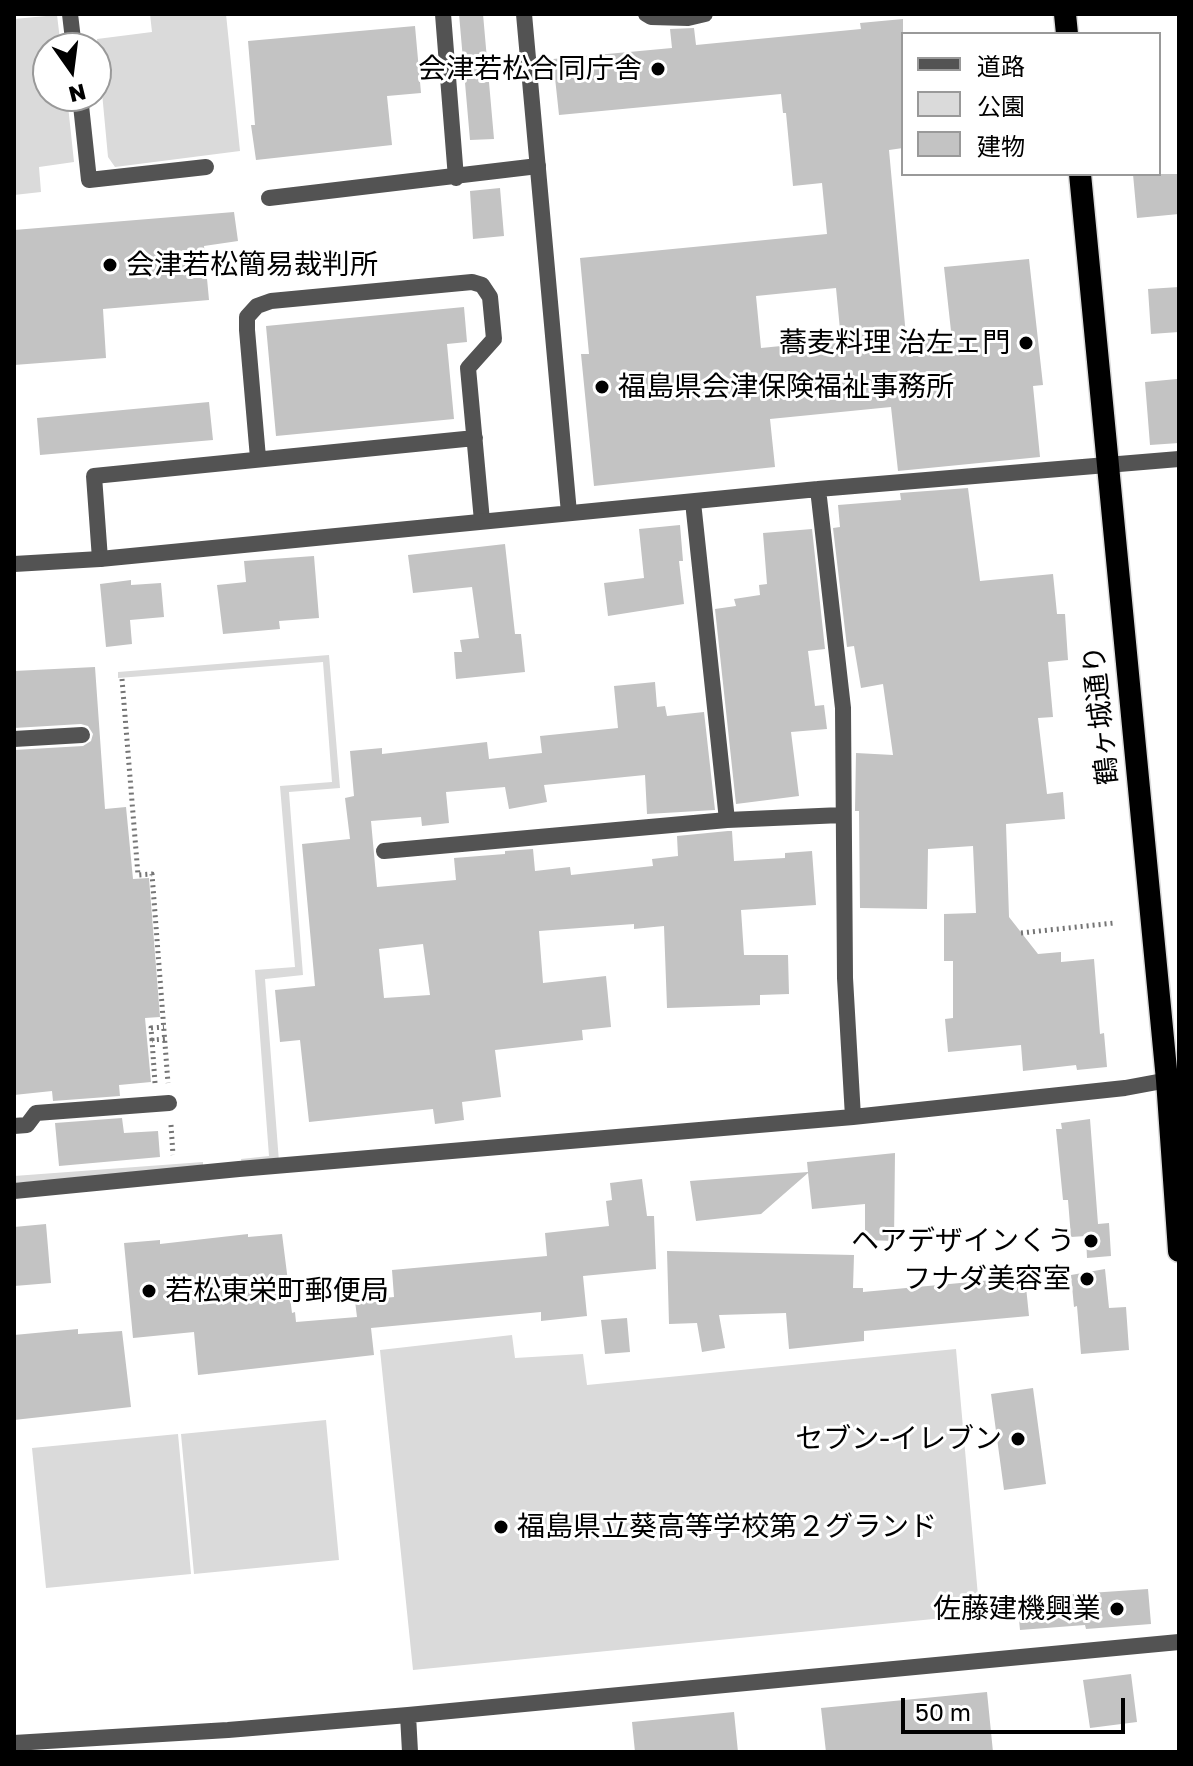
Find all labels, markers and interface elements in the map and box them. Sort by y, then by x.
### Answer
north arrow [32,32,112,112]
legend [901,32,1161,176]
text: 道路 [977,51,1025,80]
place label: 会津若松合同庁舎 [418,52,642,86]
marker: 会津若松合同庁舎 [649,60,667,78]
text: N [66,79,89,109]
text: 公園 [977,91,1025,120]
text: 建物 [977,131,1025,160]
place label: 会津若松簡易裁判所 [126,248,378,282]
marker: 会津若松簡易裁判所 [101,256,119,274]
place label: 蕎麦料理 治左ェ門 [779,326,1010,360]
marker: 蕎麦料理 治左ェ門 [1017,334,1035,352]
place label: 福島県会津保険福祉事務所 [618,370,954,404]
marker: 福島県会津保険福祉事務所 [593,378,611,396]
street label: 鶴ヶ城通り [1077,644,1125,786]
place label: ヘアデザインくう [851,1224,1075,1258]
marker: ヘアデザインくう [1082,1232,1100,1250]
place label: フナダ美容室 [903,1262,1071,1296]
marker: フナダ美容室 [1078,1270,1096,1288]
place label: 若松東栄町郵便局 [165,1274,389,1308]
marker: 若松東栄町郵便局 [140,1282,158,1300]
place label: セブン-イレブン [795,1422,1002,1456]
marker: セブン-イレブン [1009,1430,1027,1448]
place label: 福島県立葵高等学校第２グランド [517,1510,937,1544]
marker: 福島県立葵高等学校第２グランド [492,1518,510,1536]
place label: 佐藤建機興業 [933,1592,1101,1626]
marker: 佐藤建機興業 [1108,1600,1126,1618]
scale bar [905,1682,1129,1732]
text: 50 m [915,1697,971,1726]

